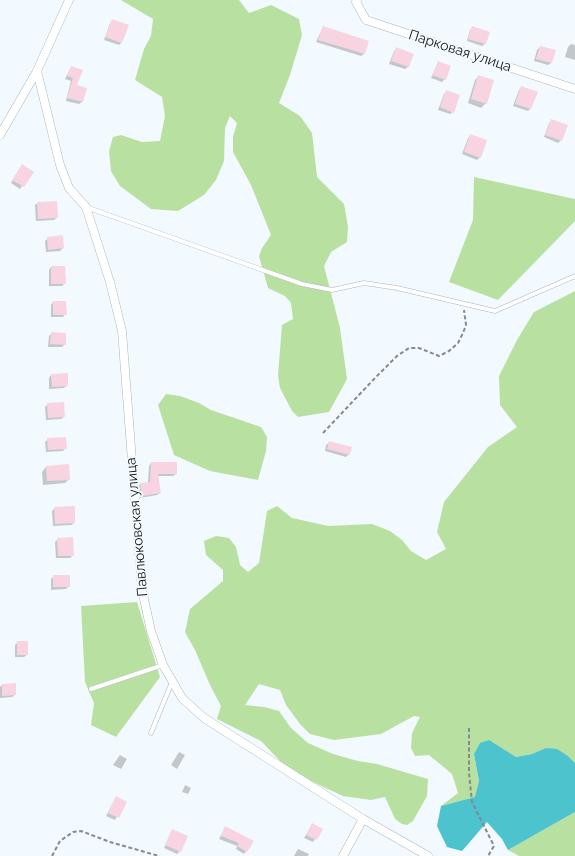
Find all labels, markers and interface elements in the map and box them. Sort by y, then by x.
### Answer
street label: Парковая улица [407,26,513,76]
street label: Павлюковская улица [123,457,151,597]

